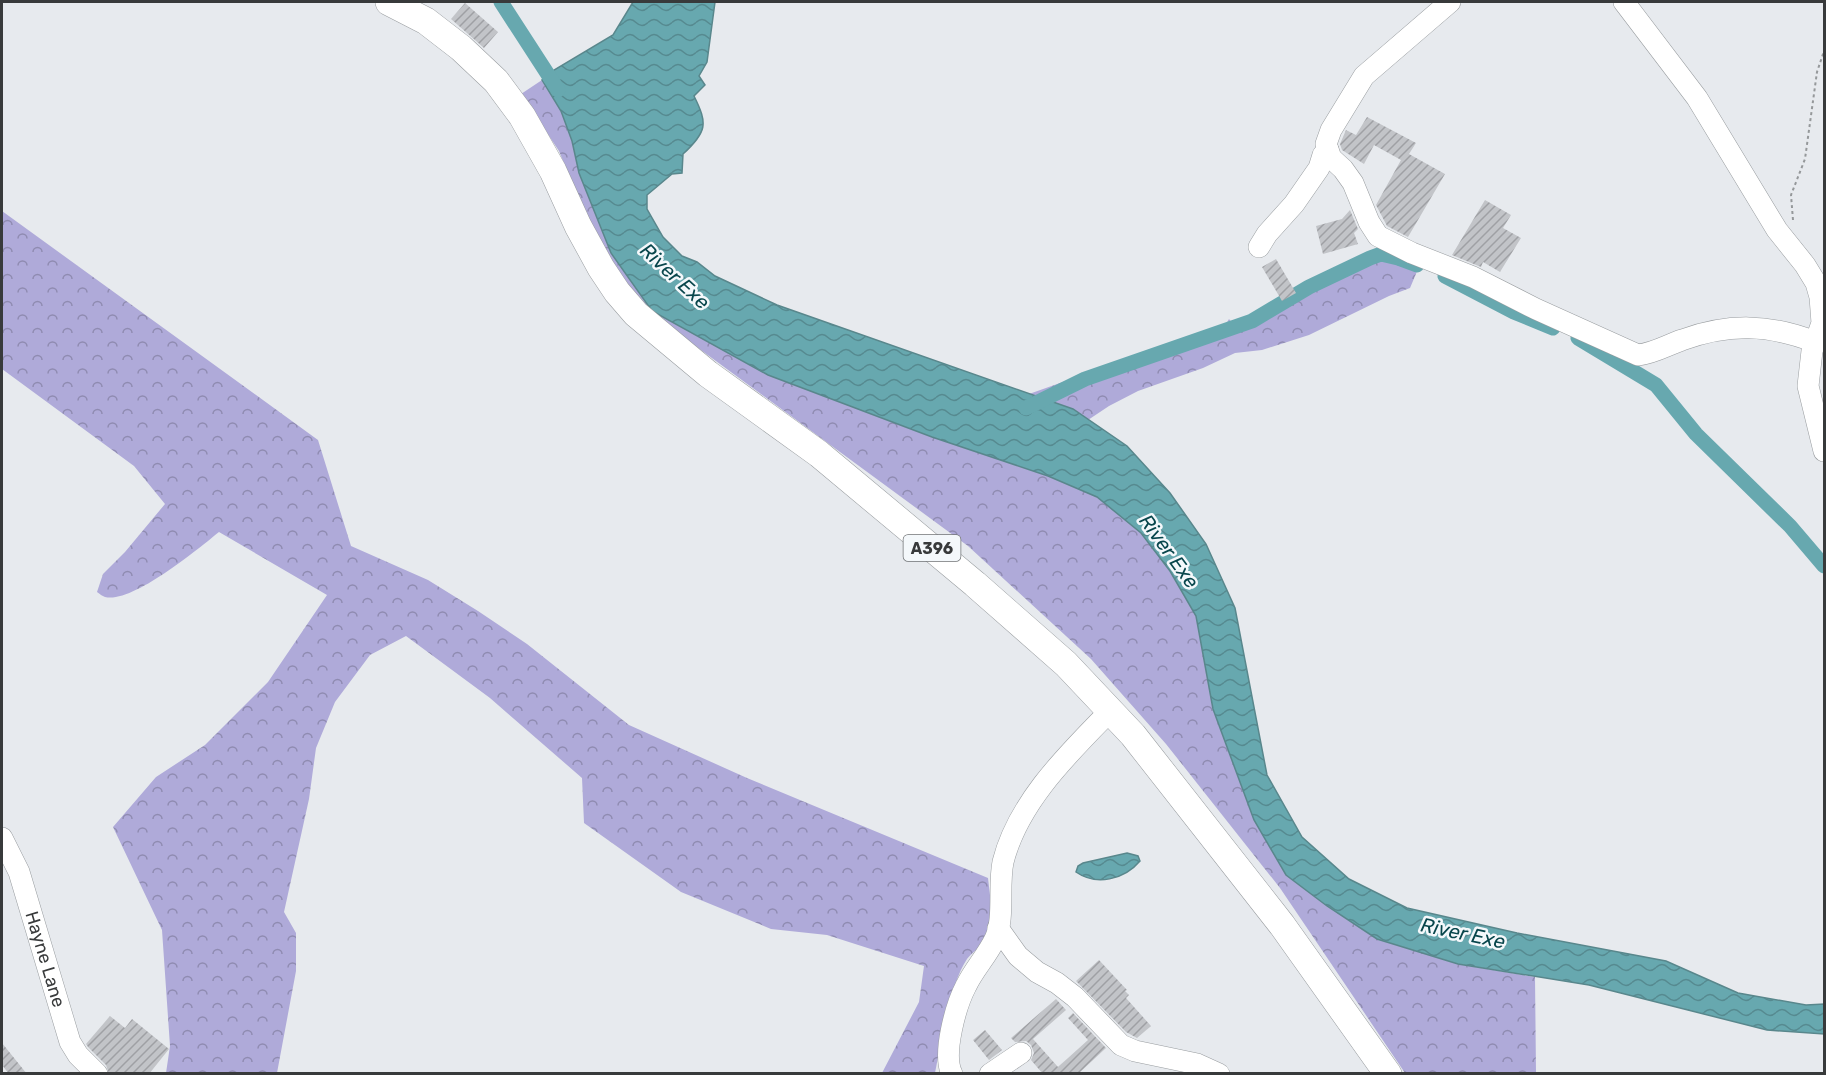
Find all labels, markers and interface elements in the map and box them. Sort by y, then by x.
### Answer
water label: River Exe [635,238,715,314]
water label: River Exe [1134,509,1204,593]
road number: A396 [904,535,960,561]
street label: Hayne Lane [20,909,70,1010]
water label: River Exe [1419,912,1507,954]

